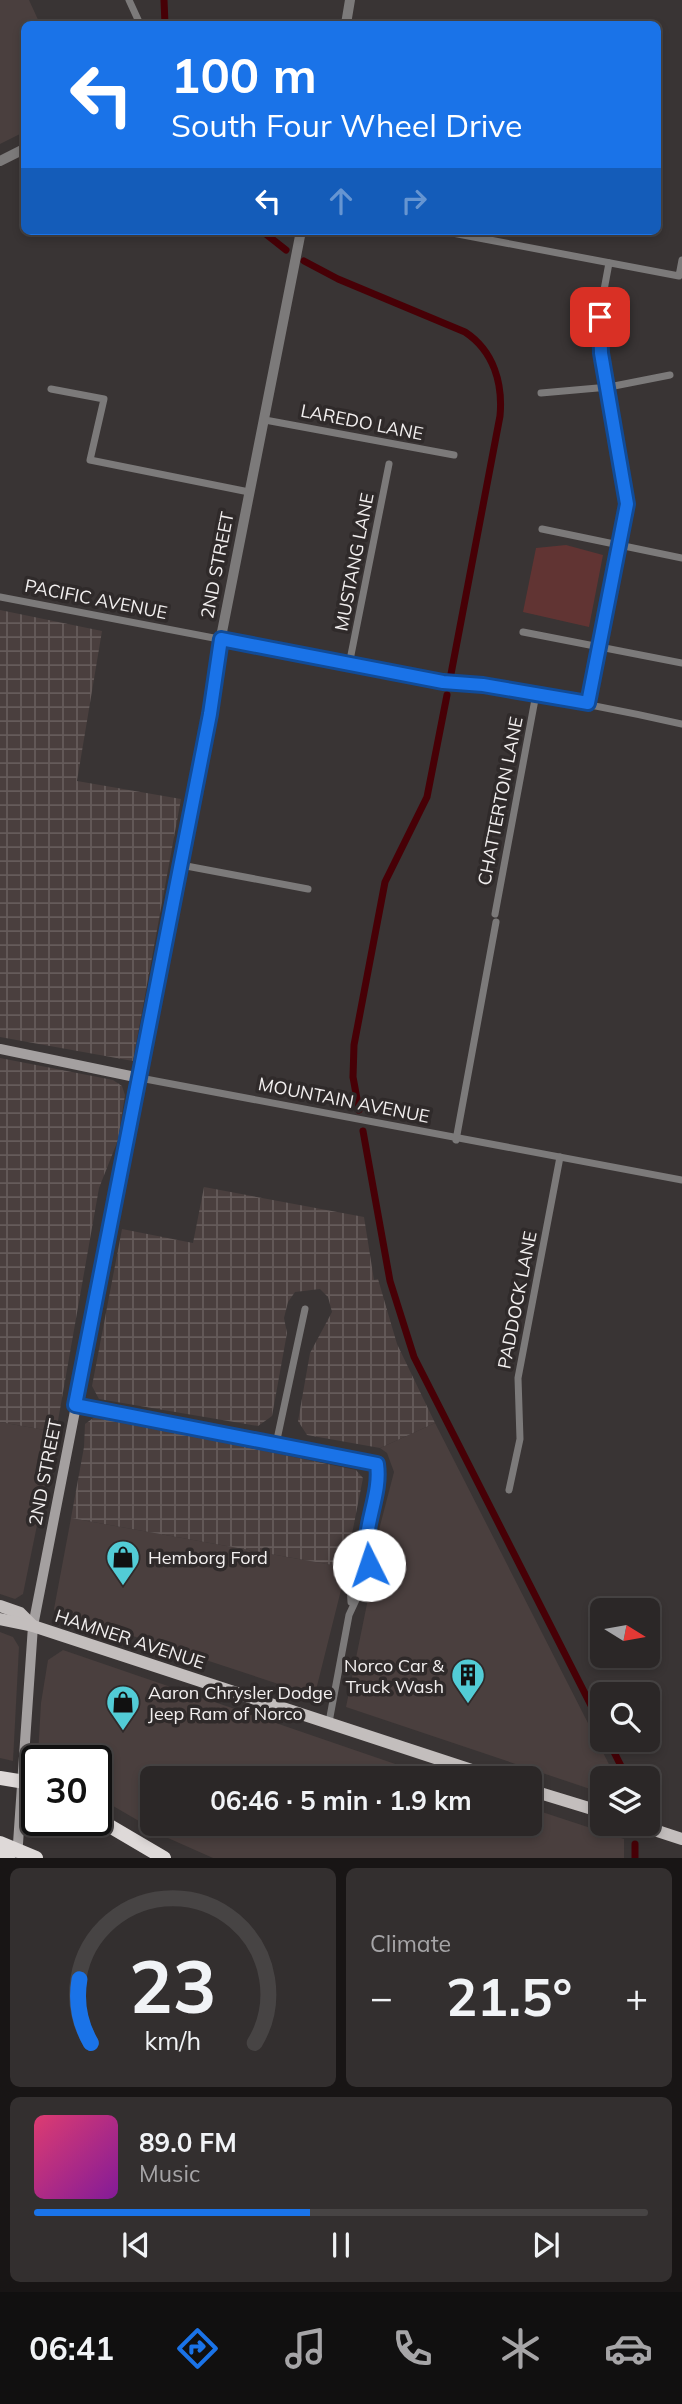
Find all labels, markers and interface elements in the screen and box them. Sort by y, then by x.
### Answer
text: 100 m [171,44,317,105]
icon: left [56,49,147,140]
text: South Four Wheel Drive [171,105,522,145]
icon: left [249,182,287,220]
icon: ahead [322,182,360,220]
icon: right [395,182,433,220]
pin [570,287,630,347]
icon: arrive [581,298,619,336]
street label: LAREDO LANE [299,399,425,445]
street label: MUSTANG LANE [329,491,379,633]
street label: 2ND STREET [195,509,239,620]
street label: PACIFIC AVENUE [23,574,169,624]
street label: CHATTERTON LANE [472,715,528,887]
street label: MOUNTAIN AVENUE [256,1072,432,1128]
street label: PADDOCK LANE [492,1229,542,1371]
street label: 2ND STREET [23,1416,67,1527]
position arrow [332,1528,406,1602]
shop icon: Hemborg Ford [104,1538,142,1587]
place label: Hemborg Ford [148,1546,268,1569]
north arrow [590,1598,660,1668]
map controls [590,1598,660,1836]
street label: HAMNER AVENUE [52,1604,208,1674]
place label: Norco Car & Truck Wash [344,1654,445,1698]
building icon: Norco Car & Truck Wash [449,1656,487,1705]
place label: Aaron Chrysler Dodge Jeep Ram of Norco [148,1681,333,1725]
button: search [590,1682,660,1752]
shop icon: Aaron Chrysler Dodge Jeep Ram of Norco [104,1683,142,1732]
speed limit sign: 30 [21,1745,112,1836]
button: layers [590,1766,660,1836]
text: 06:46 · 5 min · 1.9 km [210,1784,472,1817]
text: Climate [370,1929,451,1958]
text: 23 [129,1941,217,2032]
text: 21.5° [446,1964,572,2029]
text: − [370,1973,393,2021]
text: + [625,1973,648,2021]
text: km/h [145,2025,201,2056]
text: 89.0 FM [139,2126,237,2159]
text: Music [139,2159,200,2188]
icon: previous [117,2226,155,2264]
icon: pause [322,2226,360,2264]
icon: next [527,2226,565,2264]
icon: directions [173,2324,222,2373]
icon: music [281,2324,330,2373]
icon: phone [388,2324,437,2373]
icon: climate [496,2324,545,2373]
icon: car [604,2324,653,2373]
text: 06:41 [29,2328,114,2368]

